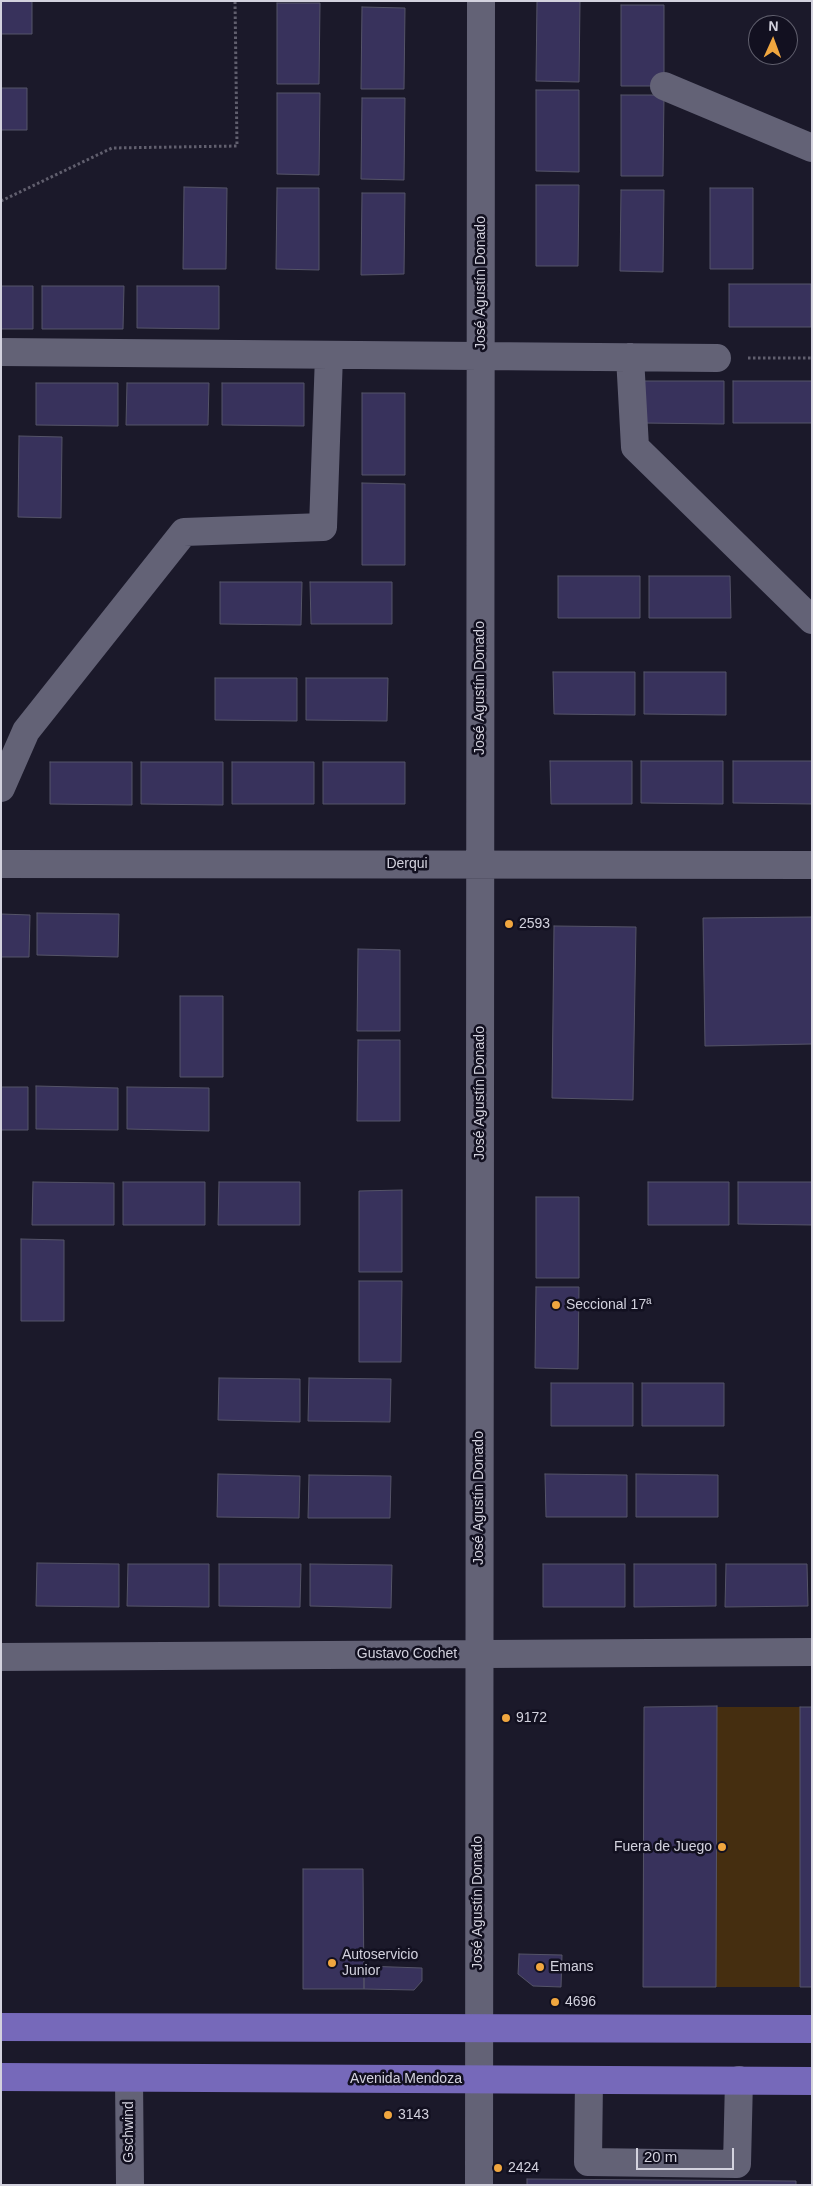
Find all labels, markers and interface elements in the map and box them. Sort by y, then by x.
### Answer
north arrow [748,15,798,65]
text: N [768,18,779,34]
street label: José Agustín Donado [473,216,489,350]
street label: José Agustín Donado [472,621,488,755]
street label: Derqui [386,856,428,872]
place label: 2593 [519,916,550,932]
marker: 2593 [503,918,515,930]
street label: José Agustín Donado [472,1026,488,1160]
place label: Seccional 17ª [566,1297,651,1313]
marker: Seccional 17ª [550,1299,562,1311]
street label: José Agustín Donado [471,1431,487,1565]
street label: Gustavo Cochet [357,1646,457,1662]
place label: 9172 [516,1710,547,1726]
marker: 9172 [500,1712,512,1724]
street label: José Agustín Donado [470,1836,486,1970]
place label: Fuera de Juego [614,1839,712,1855]
marker: Fuera de Juego [716,1841,728,1853]
place label: Autoservicio Junior [342,1947,418,1980]
marker: Autoservicio Junior [326,1957,338,1969]
place label: Emans [550,1959,594,1975]
marker: Emans [534,1961,546,1973]
place label: 4696 [565,1994,596,2010]
marker: 4696 [549,1996,561,2008]
street label: Avenida Mendoza [350,2071,462,2087]
street label: Gschwind [121,2101,137,2163]
place label: 3143 [398,2107,429,2123]
marker: 3143 [382,2109,394,2121]
scale bar [638,2138,736,2170]
text: 20 m [644,2148,677,2165]
place label: 2424 [508,2160,539,2176]
marker: 2424 [492,2162,504,2174]

